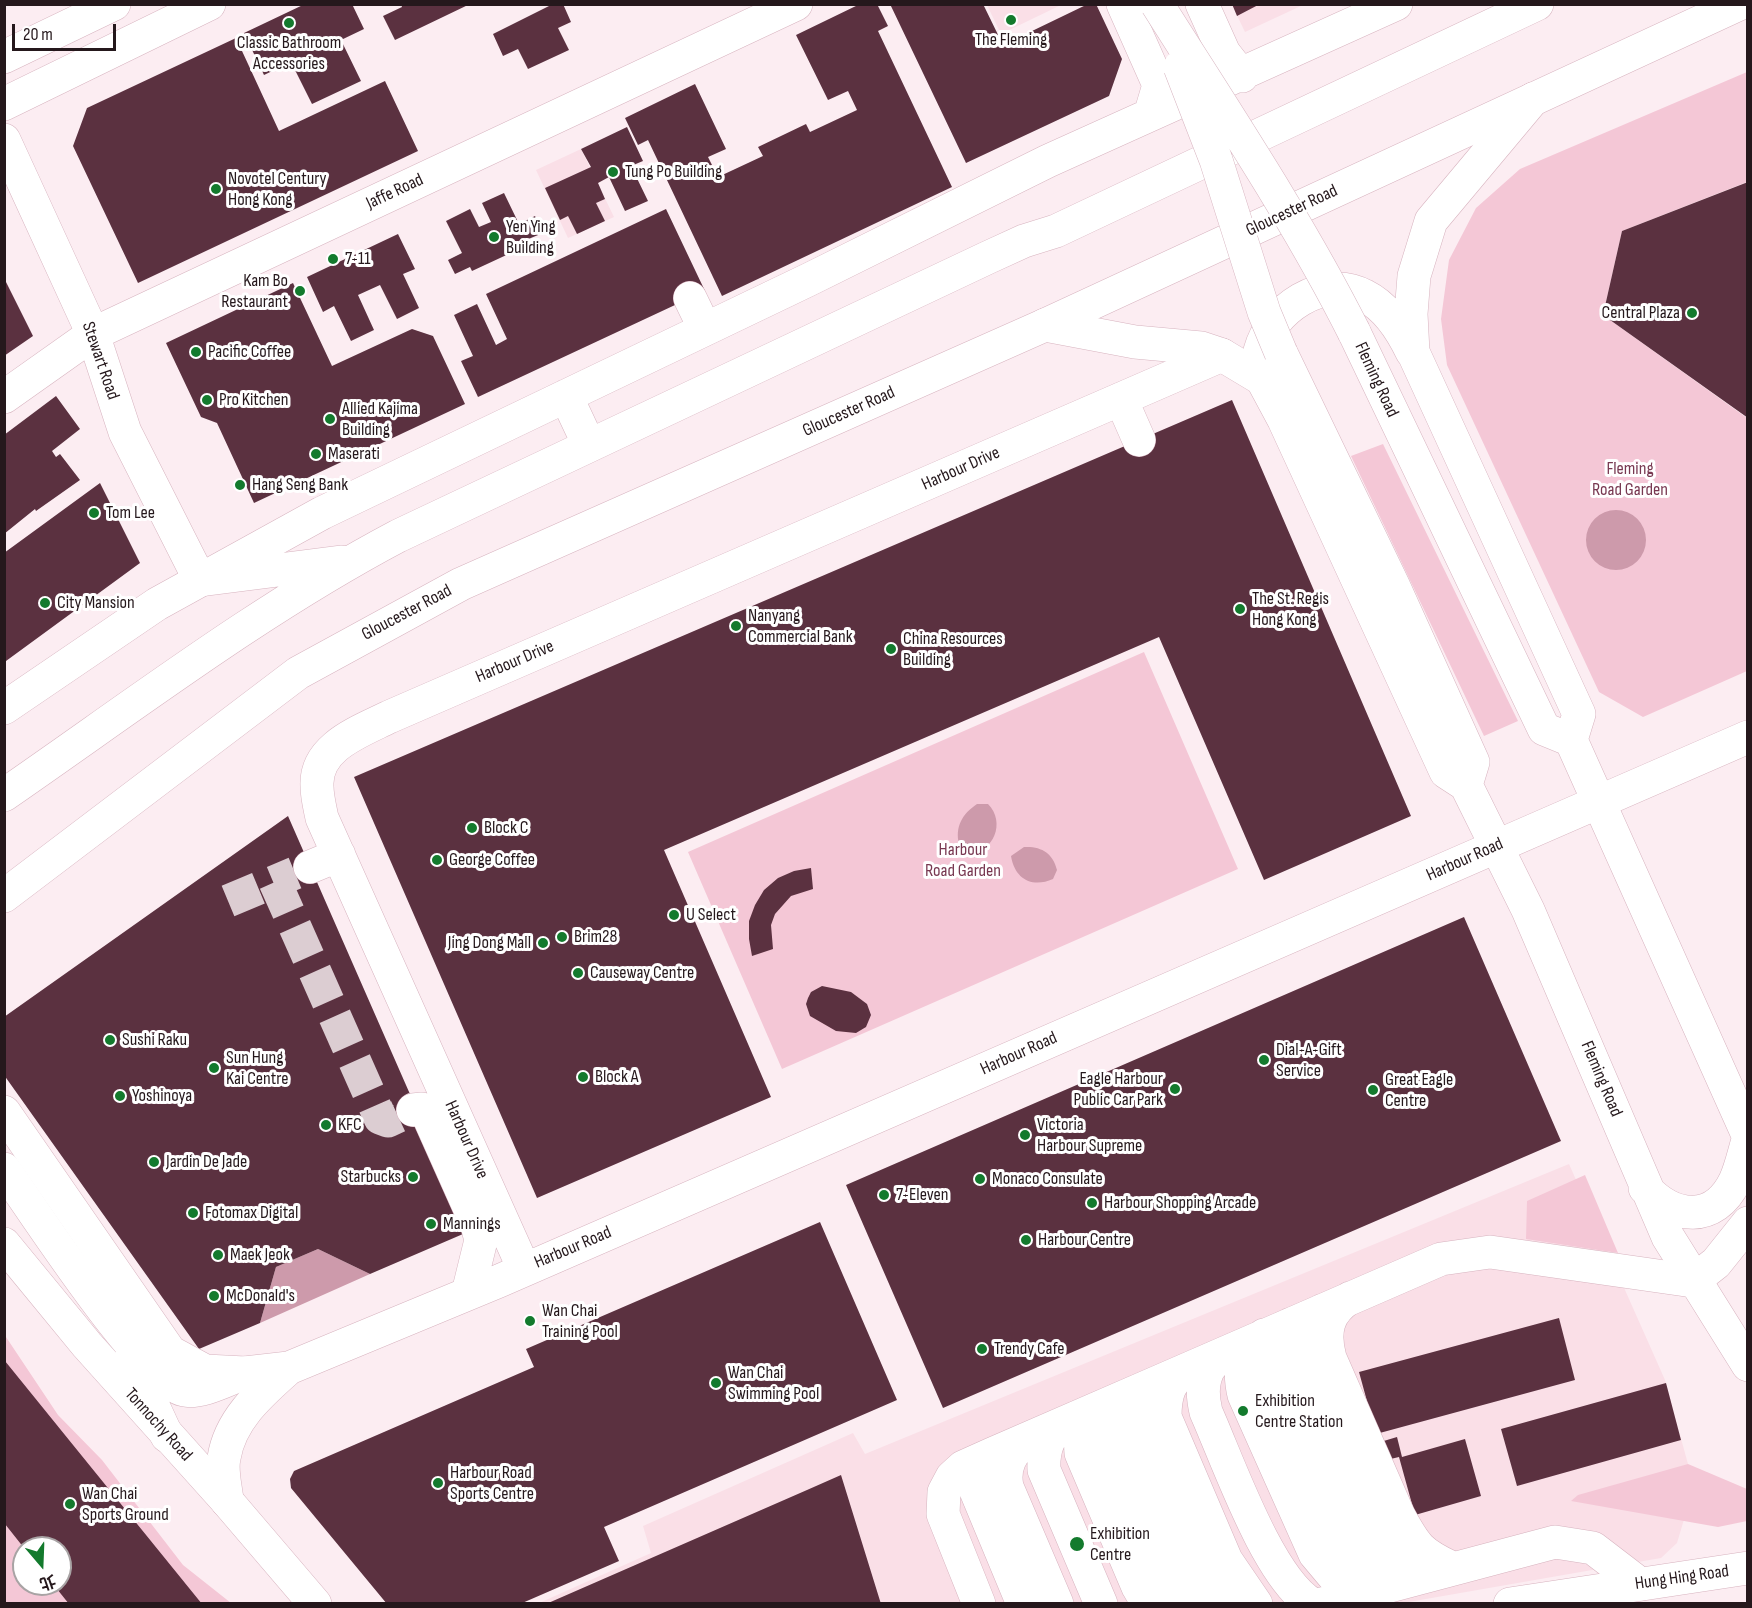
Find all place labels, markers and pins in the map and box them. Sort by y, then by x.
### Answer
marker: The Fleming [1004,13,1018,27]
marker: Classic Bathroom Accessories [282,16,296,30]
place label: The Fleming [975,29,1047,51]
place label: Classic Bathroom Accessories [237,32,341,74]
place label: Tung Po Building [625,161,722,183]
marker: Tung Po Building [606,165,620,179]
place label: Novotel Century Hong Kong [228,168,326,210]
marker: Novotel Century Hong Kong [209,182,223,196]
place label: Yen Ying Building [506,216,556,258]
marker: Yen Ying Building [487,230,501,244]
place label: 7-11 [345,248,371,270]
marker: 7-11 [326,252,340,266]
place label: Kam Bo Restaurant [221,270,288,312]
marker: Kam Bo Restaurant [293,284,307,298]
place label: Central Plaza [1602,302,1680,324]
marker: Central Plaza [1685,306,1699,320]
place label: Pacific Coffee [208,341,291,363]
marker: Pacific Coffee [189,345,203,359]
place label: Pro Kitchen [219,389,289,411]
marker: Pro Kitchen [200,393,214,407]
place label: Allied Kajima Building [342,398,418,440]
marker: Allied Kajima Building [323,412,337,426]
place label: Maserati [328,443,380,465]
marker: Maserati [309,447,323,461]
place label: Hang Seng Bank [252,474,348,496]
marker: Hang Seng Bank [233,478,247,492]
place label: Tom Lee [106,502,155,524]
marker: Tom Lee [87,506,101,520]
place label: The St. Regis Hong Kong [1252,588,1329,630]
place label: City Mansion [57,592,135,614]
marker: City Mansion [38,596,52,610]
marker: The St. Regis Hong Kong [1233,602,1247,616]
place label: Nanyang Commercial Bank [748,605,853,648]
marker: Nanyang Commercial Bank [729,619,743,633]
place label: China Resources Building [903,628,1003,670]
marker: China Resources Building [884,642,898,656]
place label: Block C [484,817,528,839]
marker: Block C [465,821,479,835]
place label: George Coffee [449,849,535,871]
marker: George Coffee [430,853,444,867]
place label: U Select [686,904,736,926]
marker: U Select [667,908,681,922]
place label: Brim28 [574,926,617,948]
marker: Brim28 [555,930,569,944]
place label: Jing Dong Mall [448,932,531,954]
marker: Jing Dong Mall [536,936,550,950]
place label: Causeway Centre [590,962,694,984]
marker: Causeway Centre [571,966,585,980]
place label: Sushi Raku [122,1029,187,1051]
marker: Sushi Raku [103,1033,117,1047]
place label: Dial-A-Gift Service [1276,1039,1342,1082]
place label: Sun Hung Kai Centre [226,1047,288,1090]
marker: Dial-A-Gift Service [1257,1053,1271,1067]
marker: Sun Hung Kai Centre [207,1061,221,1075]
place label: Block A [595,1066,638,1088]
place label: Eagle Harbour Public Car Park [1074,1068,1163,1110]
place label: Great Eagle Centre [1385,1069,1453,1112]
marker: Block A [576,1070,590,1084]
marker: Eagle Harbour Public Car Park [1168,1082,1182,1096]
marker: Great Eagle Centre [1366,1083,1380,1097]
place label: Yoshinoya [132,1085,192,1107]
marker: Yoshinoya [113,1089,127,1103]
place label: KFC [338,1114,362,1136]
place label: Victoria Harbour Supreme [1037,1114,1142,1156]
marker: KFC [319,1118,333,1132]
marker: Victoria Harbour Supreme [1018,1128,1032,1142]
place label: Jardin De Jade [166,1151,247,1173]
marker: Jardin De Jade [147,1155,161,1169]
place label: Starbucks [341,1166,401,1188]
place label: Monaco Consulate [992,1168,1103,1190]
marker: Starbucks [406,1170,420,1184]
marker: Monaco Consulate [973,1172,987,1186]
place label: 7-Eleven [896,1184,949,1206]
marker: 7-Eleven [877,1188,891,1202]
place label: Harbour Shopping Arcade [1104,1192,1256,1214]
marker: Harbour Shopping Arcade [1085,1196,1099,1210]
place label: Fotomax Digital [205,1202,298,1224]
marker: Fotomax Digital [186,1206,200,1220]
place label: Mannings [443,1213,501,1235]
marker: Mannings [424,1217,438,1231]
place label: Harbour Centre [1038,1229,1131,1251]
marker: Harbour Centre [1019,1233,1033,1247]
place label: Maek Jeok [230,1244,290,1266]
marker: Maek Jeok [211,1248,225,1262]
place label: McDonald's [226,1285,295,1307]
marker: McDonald's [207,1289,221,1303]
place label: Wan Chai Training Pool [542,1300,618,1342]
marker: Wan Chai Training Pool [523,1314,537,1328]
place label: Trendy Cafe [994,1338,1065,1360]
marker: Trendy Cafe [975,1342,989,1356]
place label: Wan Chai Swimming Pool [728,1362,819,1404]
marker: Wan Chai Swimming Pool [709,1376,723,1390]
place label: Exhibition Centre Station [1255,1390,1343,1432]
marker: Exhibition Centre Station [1236,1404,1250,1418]
place label: Harbour Road Sports Centre [450,1462,534,1504]
marker: Harbour Road Sports Centre [431,1476,445,1490]
place label: Wan Chai Sports Ground [82,1483,169,1526]
marker: Wan Chai Sports Ground [63,1497,77,1511]
place label: Exhibition Centre [1090,1523,1150,1565]
marker: Exhibition Centre [1068,1535,1086,1553]

